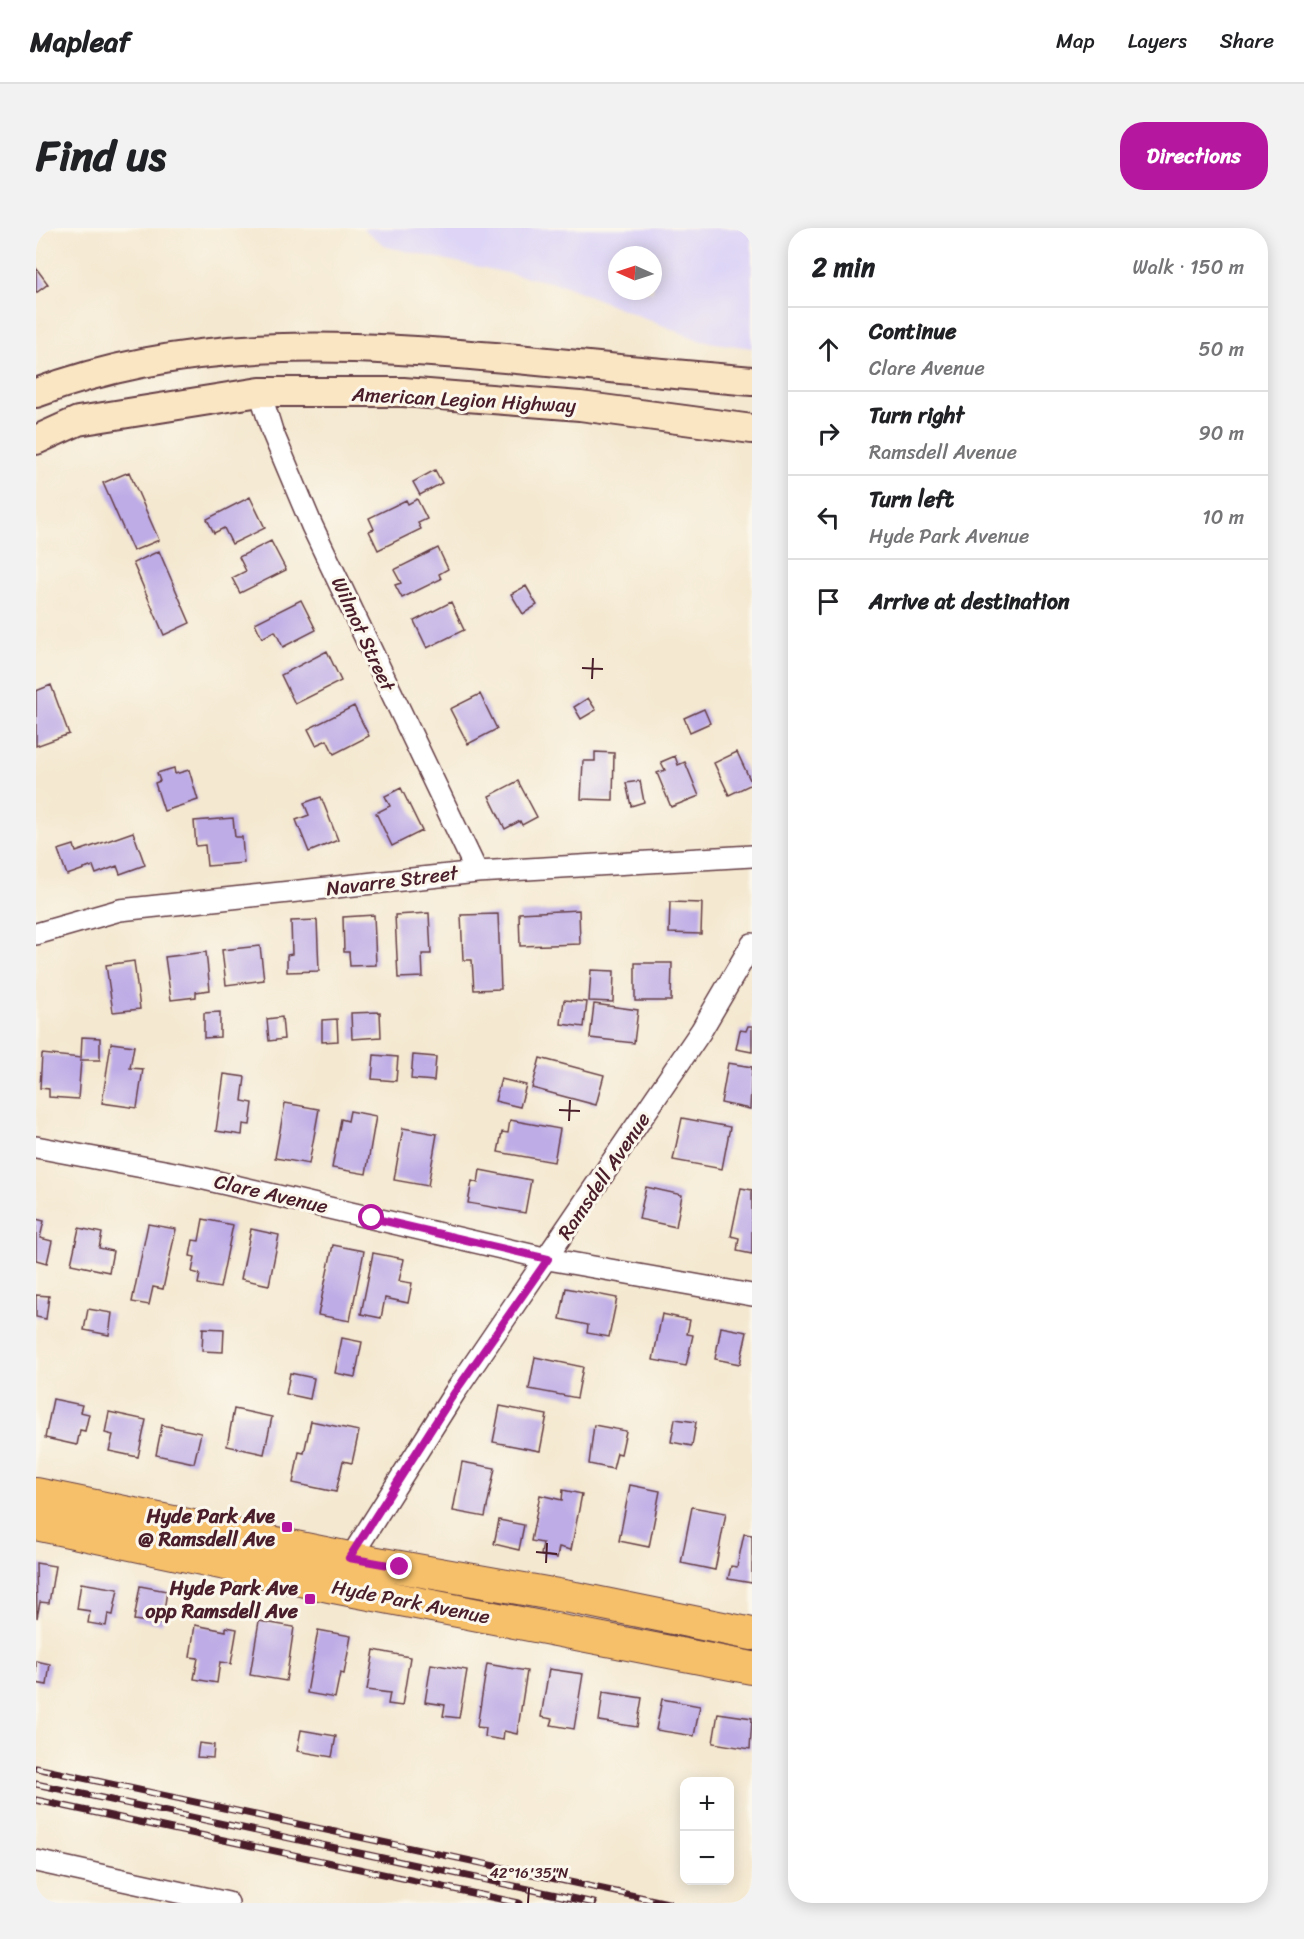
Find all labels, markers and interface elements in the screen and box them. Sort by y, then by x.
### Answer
text: Mapleaf [30,17,130,66]
text: Map [1056,22,1095,60]
text: Layers [1128,22,1187,60]
text: Share [1220,22,1274,60]
text: Find us [36,119,166,193]
button: Directions [1120,122,1268,190]
text: 2 min [812,244,875,290]
north arrow [608,246,662,300]
text: Walk · 150 m [1132,250,1244,285]
text: Continue [869,312,957,351]
text: 50 m [1199,332,1244,367]
icon: ahead [812,333,845,366]
text: Clare Avenue [869,351,985,386]
street label: American Legion Highway [350,377,577,423]
text: Turn right [869,396,964,435]
text: 90 m [1199,416,1244,451]
icon: right [812,417,845,450]
text: Ramsdell Avenue [869,435,1017,470]
text: Turn left [869,480,954,519]
text: 10 m [1202,500,1244,535]
icon: left [812,501,845,534]
text: Hyde Park Avenue [869,519,1029,554]
street label: Wilmot Street [321,571,405,698]
text: Arrive at destination [869,582,1070,621]
icon: arrive [812,585,845,618]
street label: Navarre Street [324,855,461,906]
street label: Ramsdell Avenue [548,1105,660,1247]
street label: Clare Avenue [211,1164,331,1224]
route start [358,1204,384,1230]
place label: Hyde Park Ave @ Ramsdell Ave [138,1499,275,1557]
marker: Hyde Park Ave @ Ramsdell Ave [280,1520,294,1534]
route end [386,1553,412,1579]
street label: Hyde Park Avenue [329,1570,493,1634]
place label: Hyde Park Ave opp Ramsdell Ave [145,1571,299,1629]
marker: Hyde Park Ave opp Ramsdell Ave [303,1592,317,1606]
map controls [680,1777,734,1885]
button: + [680,1777,734,1831]
button: − [680,1831,734,1885]
text: 42°16'35"N [489,1860,569,1886]

